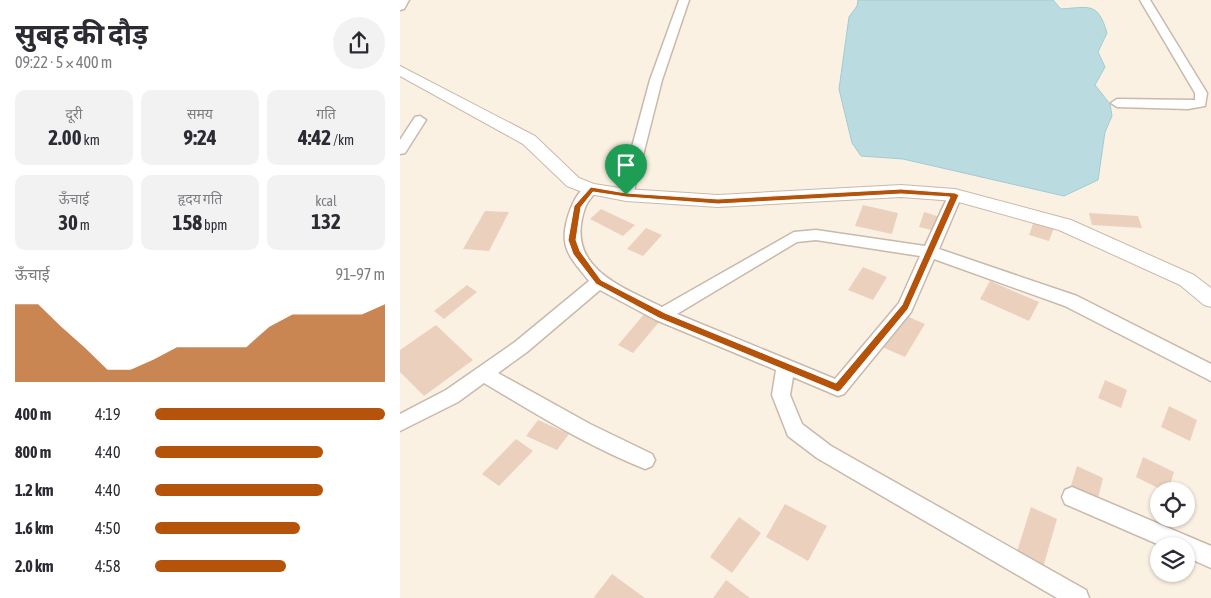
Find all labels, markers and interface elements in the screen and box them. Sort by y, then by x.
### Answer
button: share [333,17,385,69]
text: सुबह की दौड़ [15,18,148,50]
text: 09:22 · 5 × 400 m [15,53,112,71]
text: दूरी [66,106,82,122]
text: समय [187,106,213,122]
text: गति [316,106,336,122]
text: 2.00 [48,125,82,149]
text: 9:24 [183,125,217,149]
text: 4:42 [298,125,331,149]
text: km [82,132,100,148]
text: /km [331,132,354,148]
pin [605,144,647,195]
icon: arrive [612,151,640,179]
text: ऊँचाई [59,191,89,207]
text: हृदय गति [178,191,222,207]
text: kcal [315,193,337,209]
text: 132 [311,209,341,233]
text: 30 [58,210,78,234]
text: 158 [173,210,202,234]
text: m [78,217,90,233]
text: bpm [202,217,227,233]
text: ऊँचाई [15,265,50,283]
text: 91–97 m [336,265,385,283]
text: 400 m [15,405,51,423]
text: 4:19 [95,405,120,423]
text: 800 m [15,443,51,461]
text: 4:40 [95,443,120,461]
text: 1.2 km [15,481,54,499]
text: 4:40 [95,481,120,499]
map controls [1150,482,1195,582]
button: locate [1150,482,1195,527]
text: 1.6 km [15,519,54,537]
text: 4:50 [95,519,120,537]
button: layers [1150,537,1195,582]
text: 2.0 km [15,557,54,575]
text: 4:58 [95,557,120,575]

